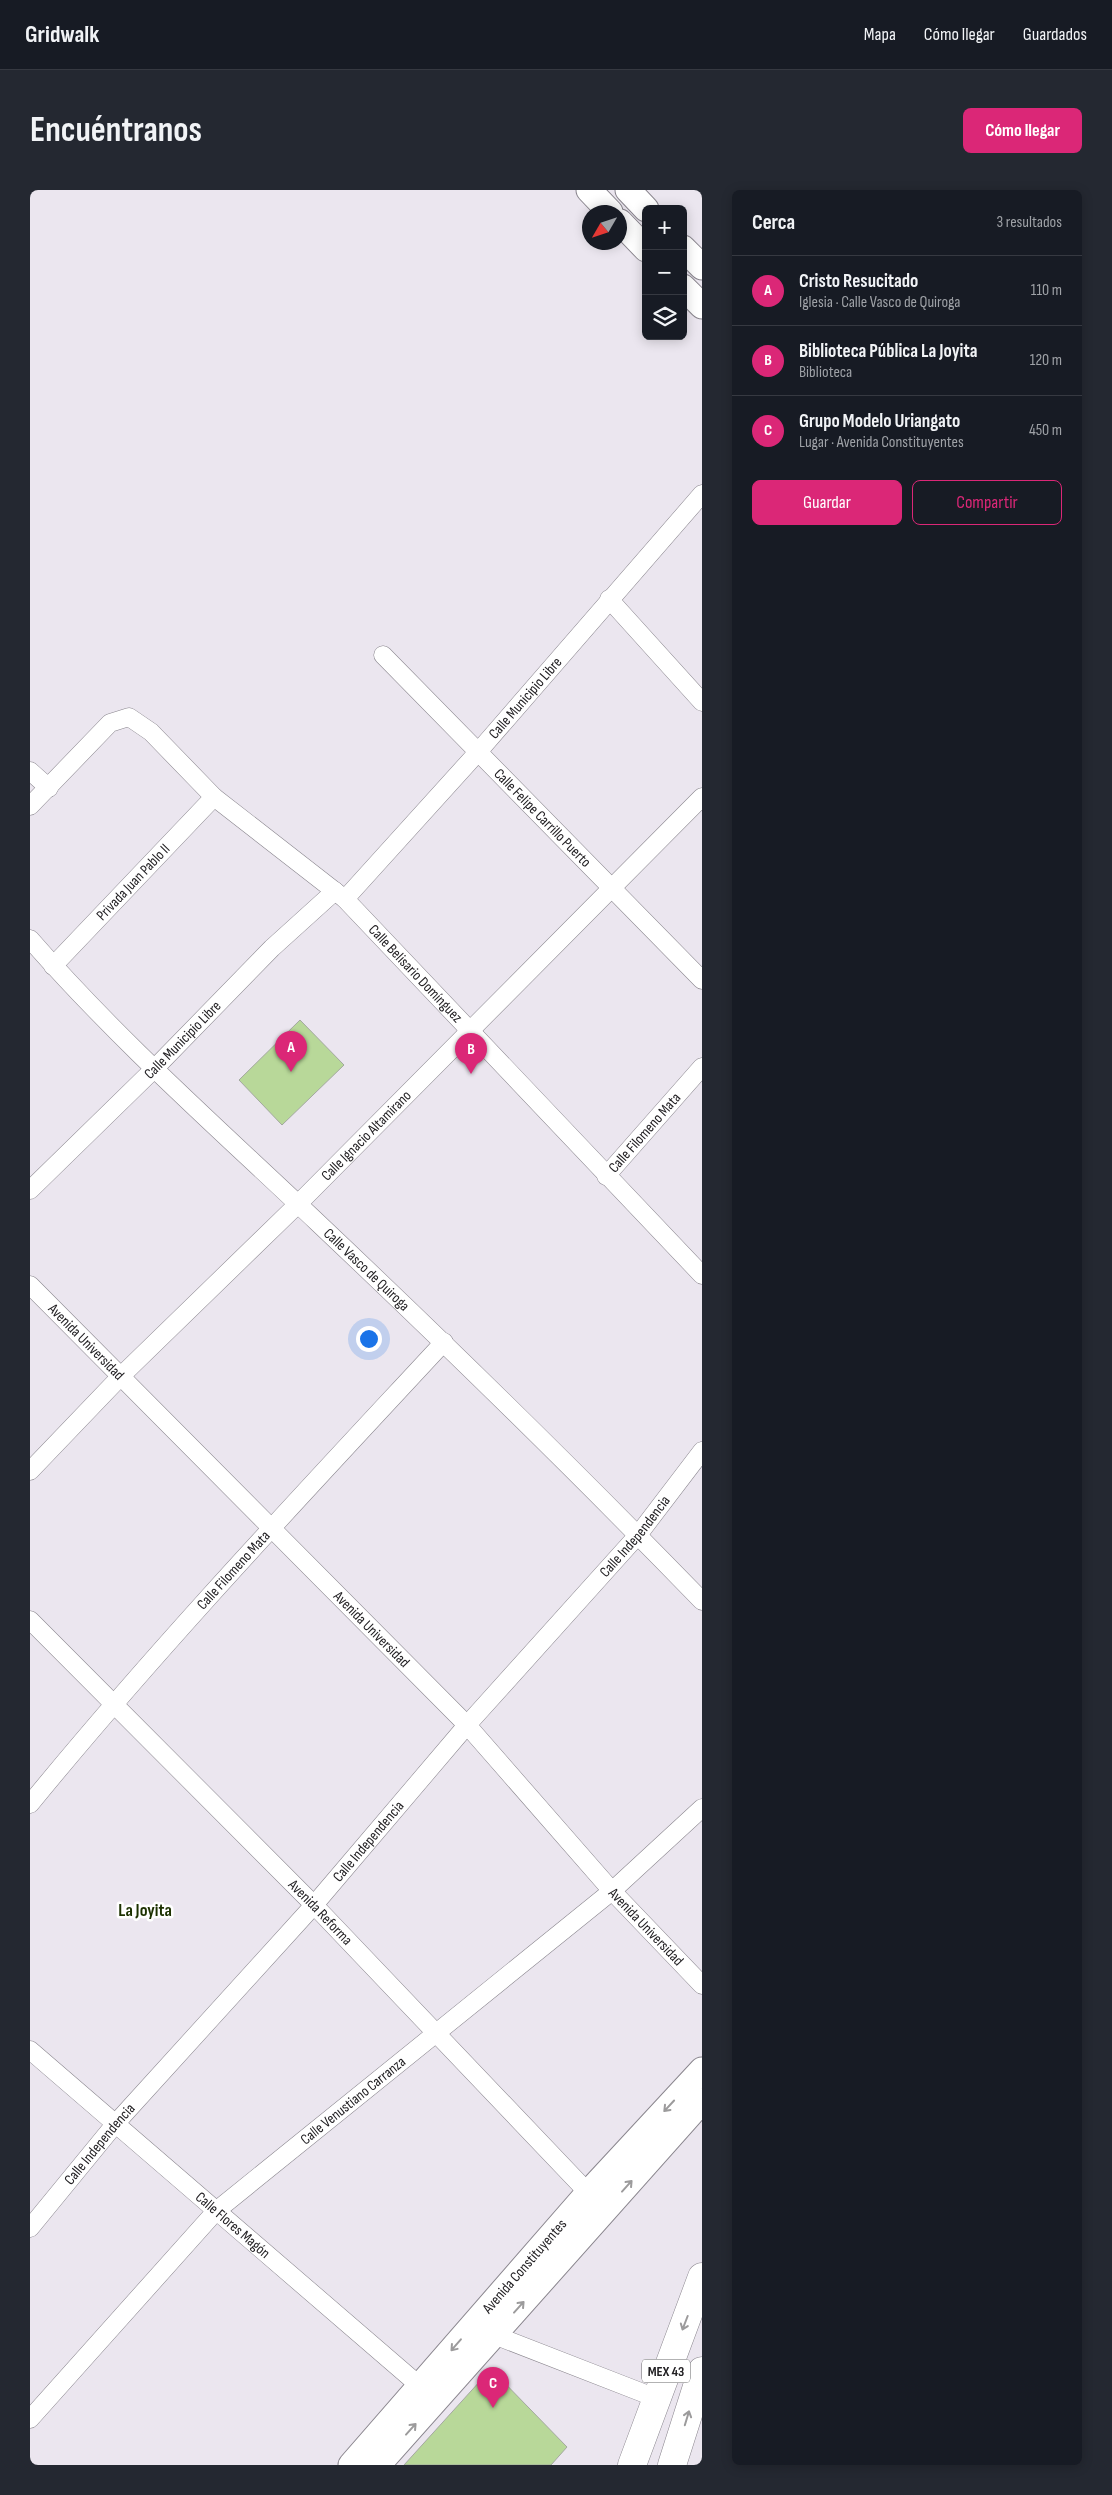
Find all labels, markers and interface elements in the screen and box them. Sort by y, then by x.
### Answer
text: Gridwalk [25,20,99,49]
text: Mapa [864,24,896,45]
text: Cómo llegar [924,24,995,45]
text: Guardados [1023,24,1087,45]
button: Cómo llegar [963,108,1082,153]
text: Encuéntranos [30,109,202,152]
north arrow [582,205,627,250]
map controls [642,205,687,340]
button: + [642,205,687,250]
text: Cerca [752,210,795,235]
text: 3 resultados [997,213,1062,232]
button: − [642,250,687,295]
text: Cristo Resucitado [799,270,918,293]
text: A [764,281,772,300]
text: 110 m [1031,281,1062,300]
text: Iglesia · Calle Vasco de Quiroga [799,293,960,312]
button: layers [642,295,687,340]
text: Biblioteca Pública La Joyita [799,340,978,363]
text: B [764,351,772,370]
text: 120 m [1030,351,1062,370]
text: Biblioteca [799,363,852,382]
text: Grupo Modelo Uriangato [799,410,960,433]
text: C [764,421,772,440]
text: 450 m [1029,421,1062,440]
text: Lugar · Avenida Constituyentes [799,433,964,452]
button: Guardar [752,480,902,525]
button: Compartir [912,480,1062,525]
street label: Calle Municipio Libre [485,653,566,743]
street label: Calle Felipe Carrillo Puerto [490,765,595,872]
street label: Privada Juan Pablo II [92,840,174,925]
street label: Calle Belisario Domínguez [364,921,467,1027]
street label: Calle Municipio Libre [140,997,225,1083]
pin: A [275,1031,307,1072]
pin: B [455,1033,487,1074]
street label: Calle Ignacio Altamirano [317,1086,416,1185]
street label: Calle Filomeno Mata [604,1089,685,1177]
street label: Calle Vasco de Quiroga [319,1224,414,1315]
street label: Avenida Universidad [43,1299,128,1384]
your location [356,1326,382,1352]
street label: Calle Independencia [596,1492,675,1581]
street label: Calle Filomeno Mata [193,1527,275,1614]
street label: Avenida Universidad [329,1586,414,1672]
street label: Calle Independencia [329,1797,409,1886]
street label: Avenida Reforma [283,1875,356,1950]
street label: Avenida Universidad [604,1883,687,1970]
district label: La Joyita [118,1900,172,1921]
street label: Calle Venustiano Carranza [297,2052,410,2149]
street label: Calle Independencia [60,2099,139,2189]
one-way arrow [663,2100,675,2112]
one-way arrow [621,2179,632,2192]
street label: Calle Flores Magón [191,2188,274,2263]
street label: Avenida Constituyentes [478,2215,571,2318]
one-way arrow [513,2301,524,2314]
one-way arrow [680,2314,689,2330]
one-way arrow [451,2338,462,2351]
road number: MEX 43 [642,2360,690,2382]
pin: C [477,2367,509,2408]
one-way arrow [682,2411,692,2427]
one-way arrow [405,2422,416,2435]

